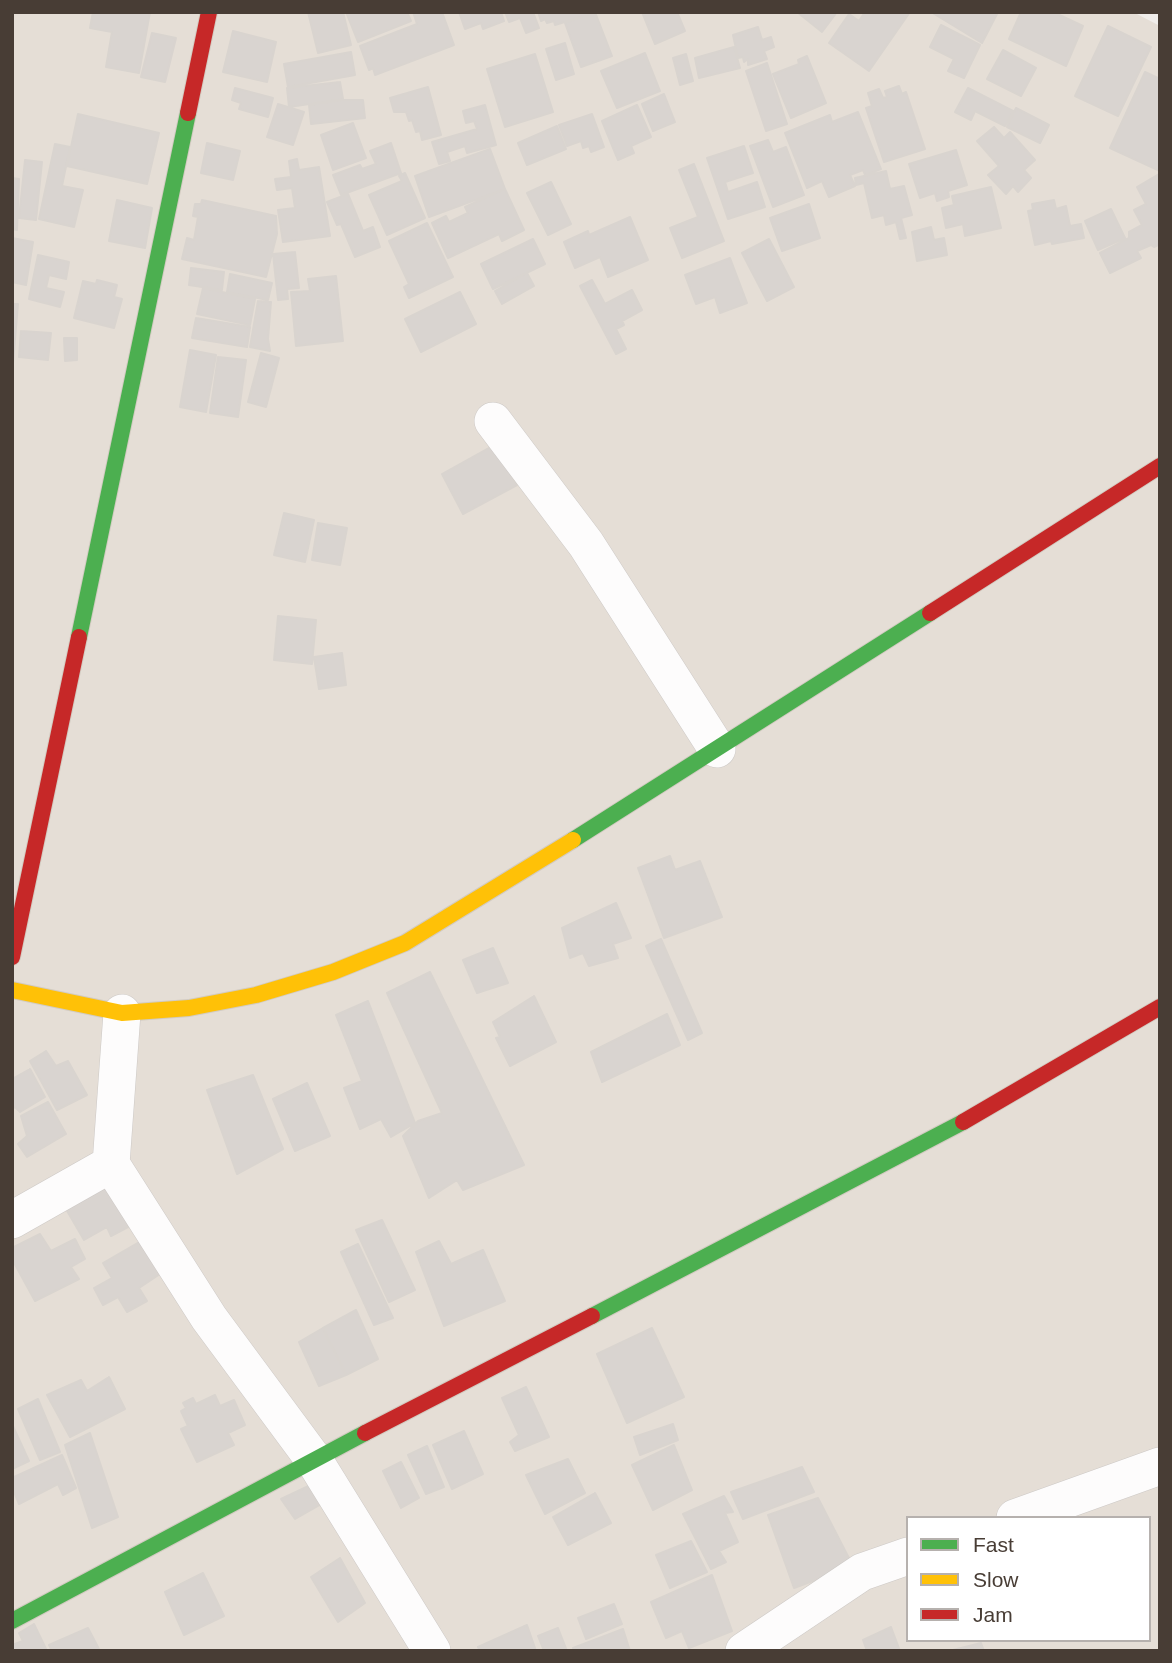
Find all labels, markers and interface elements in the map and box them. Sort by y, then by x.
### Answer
legend [906,1516,1151,1642]
text: Fast [973,1533,1014,1556]
text: Slow [973,1568,1019,1591]
text: Jam [973,1603,1013,1626]

